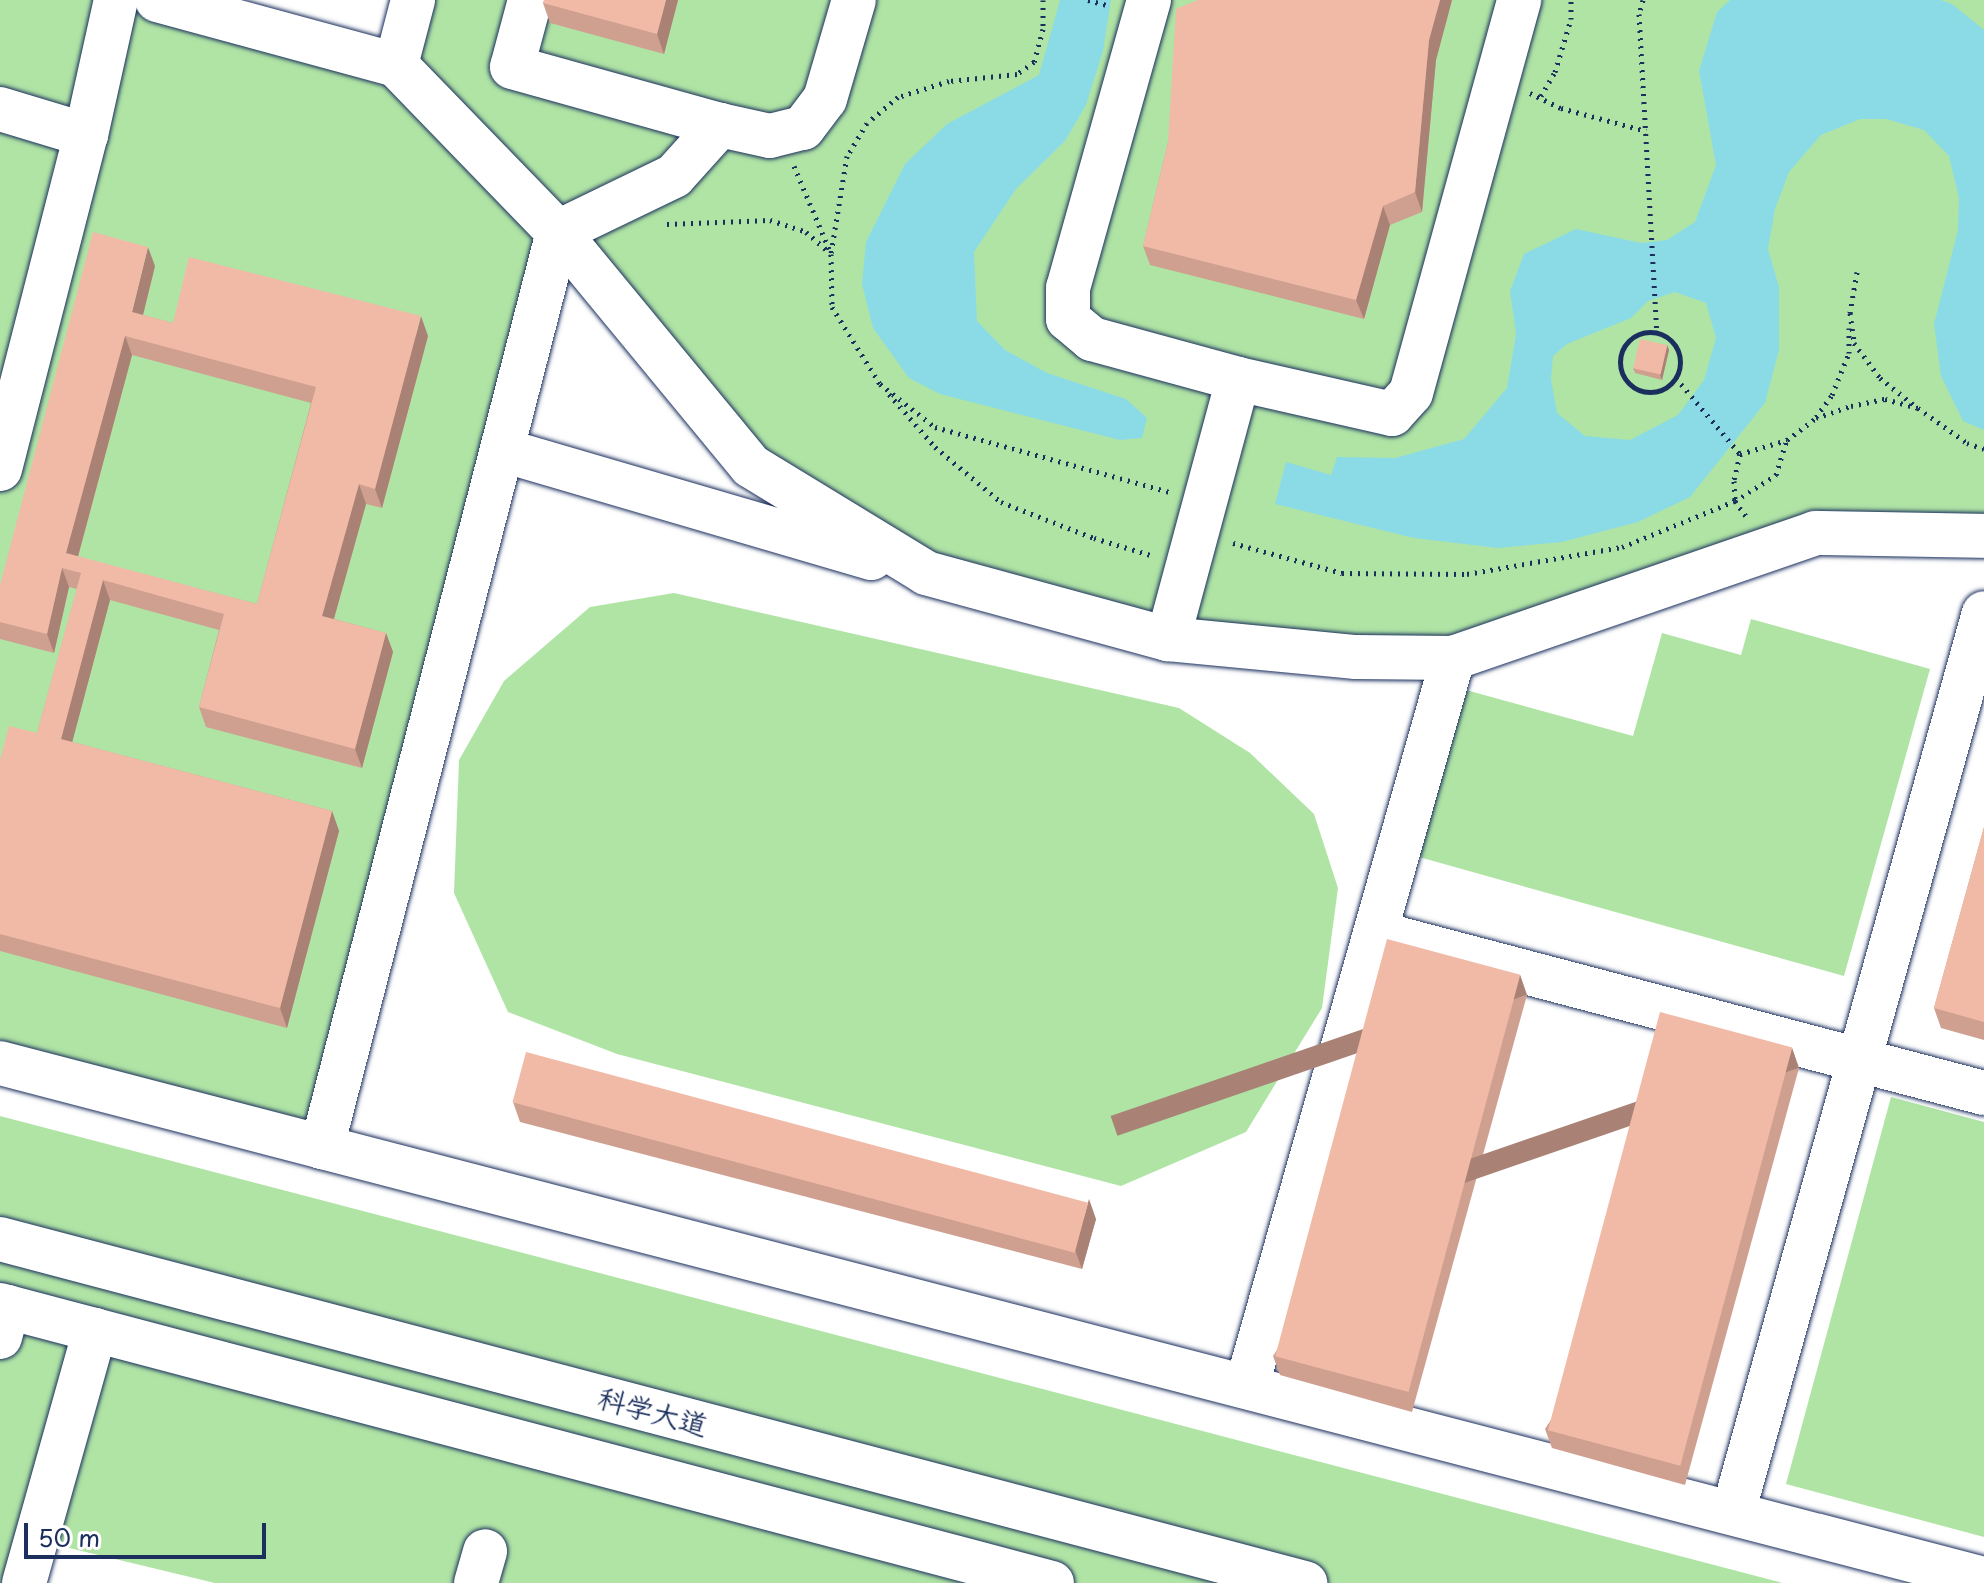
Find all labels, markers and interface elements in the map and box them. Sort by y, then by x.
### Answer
street label: 科学大道 [595,1380,711,1442]
scale bar [28,1507,270,1557]
text: 50 m [38,1519,100,1555]

